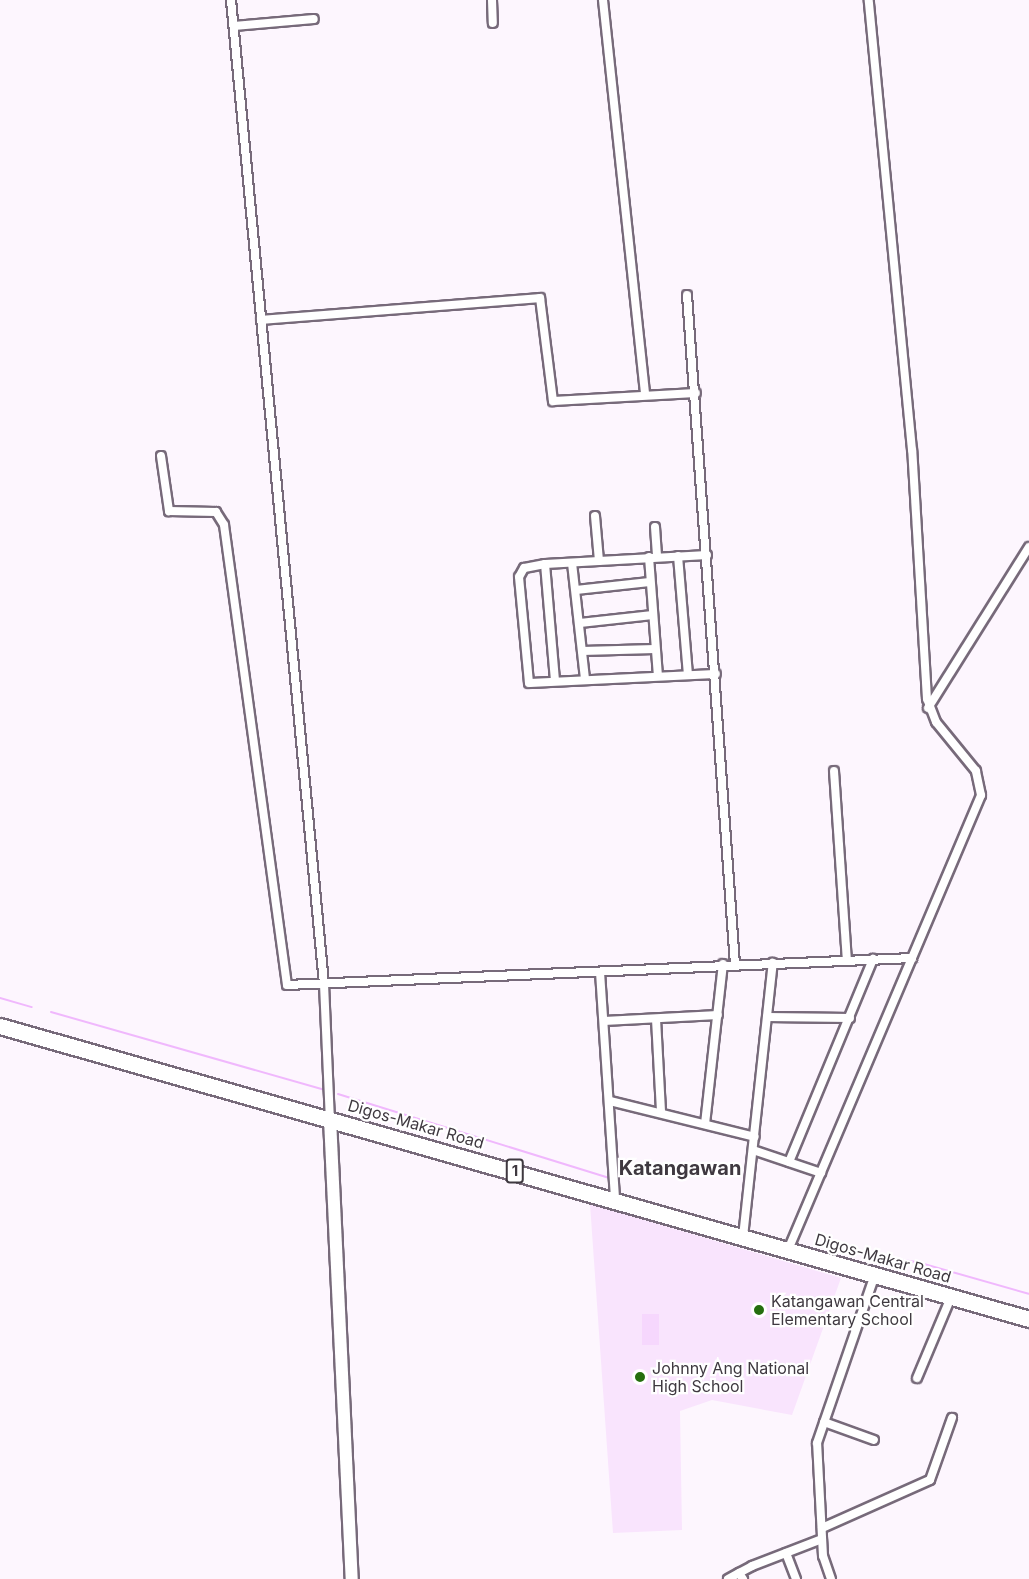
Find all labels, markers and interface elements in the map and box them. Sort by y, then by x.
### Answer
street label: Digos-Makar Road [346,1095,486,1153]
district label: Katangawan [619,1156,741,1180]
road number: 1 [504,1159,526,1183]
street label: Digos-Makar Road [813,1229,953,1287]
place label: Katangawan Central Elementary School [771,1291,924,1329]
marker: Katangawan Central Elementary School [752,1303,766,1317]
place label: Johnny Ang National High School [652,1358,809,1396]
marker: Johnny Ang National High School [633,1370,647,1384]

